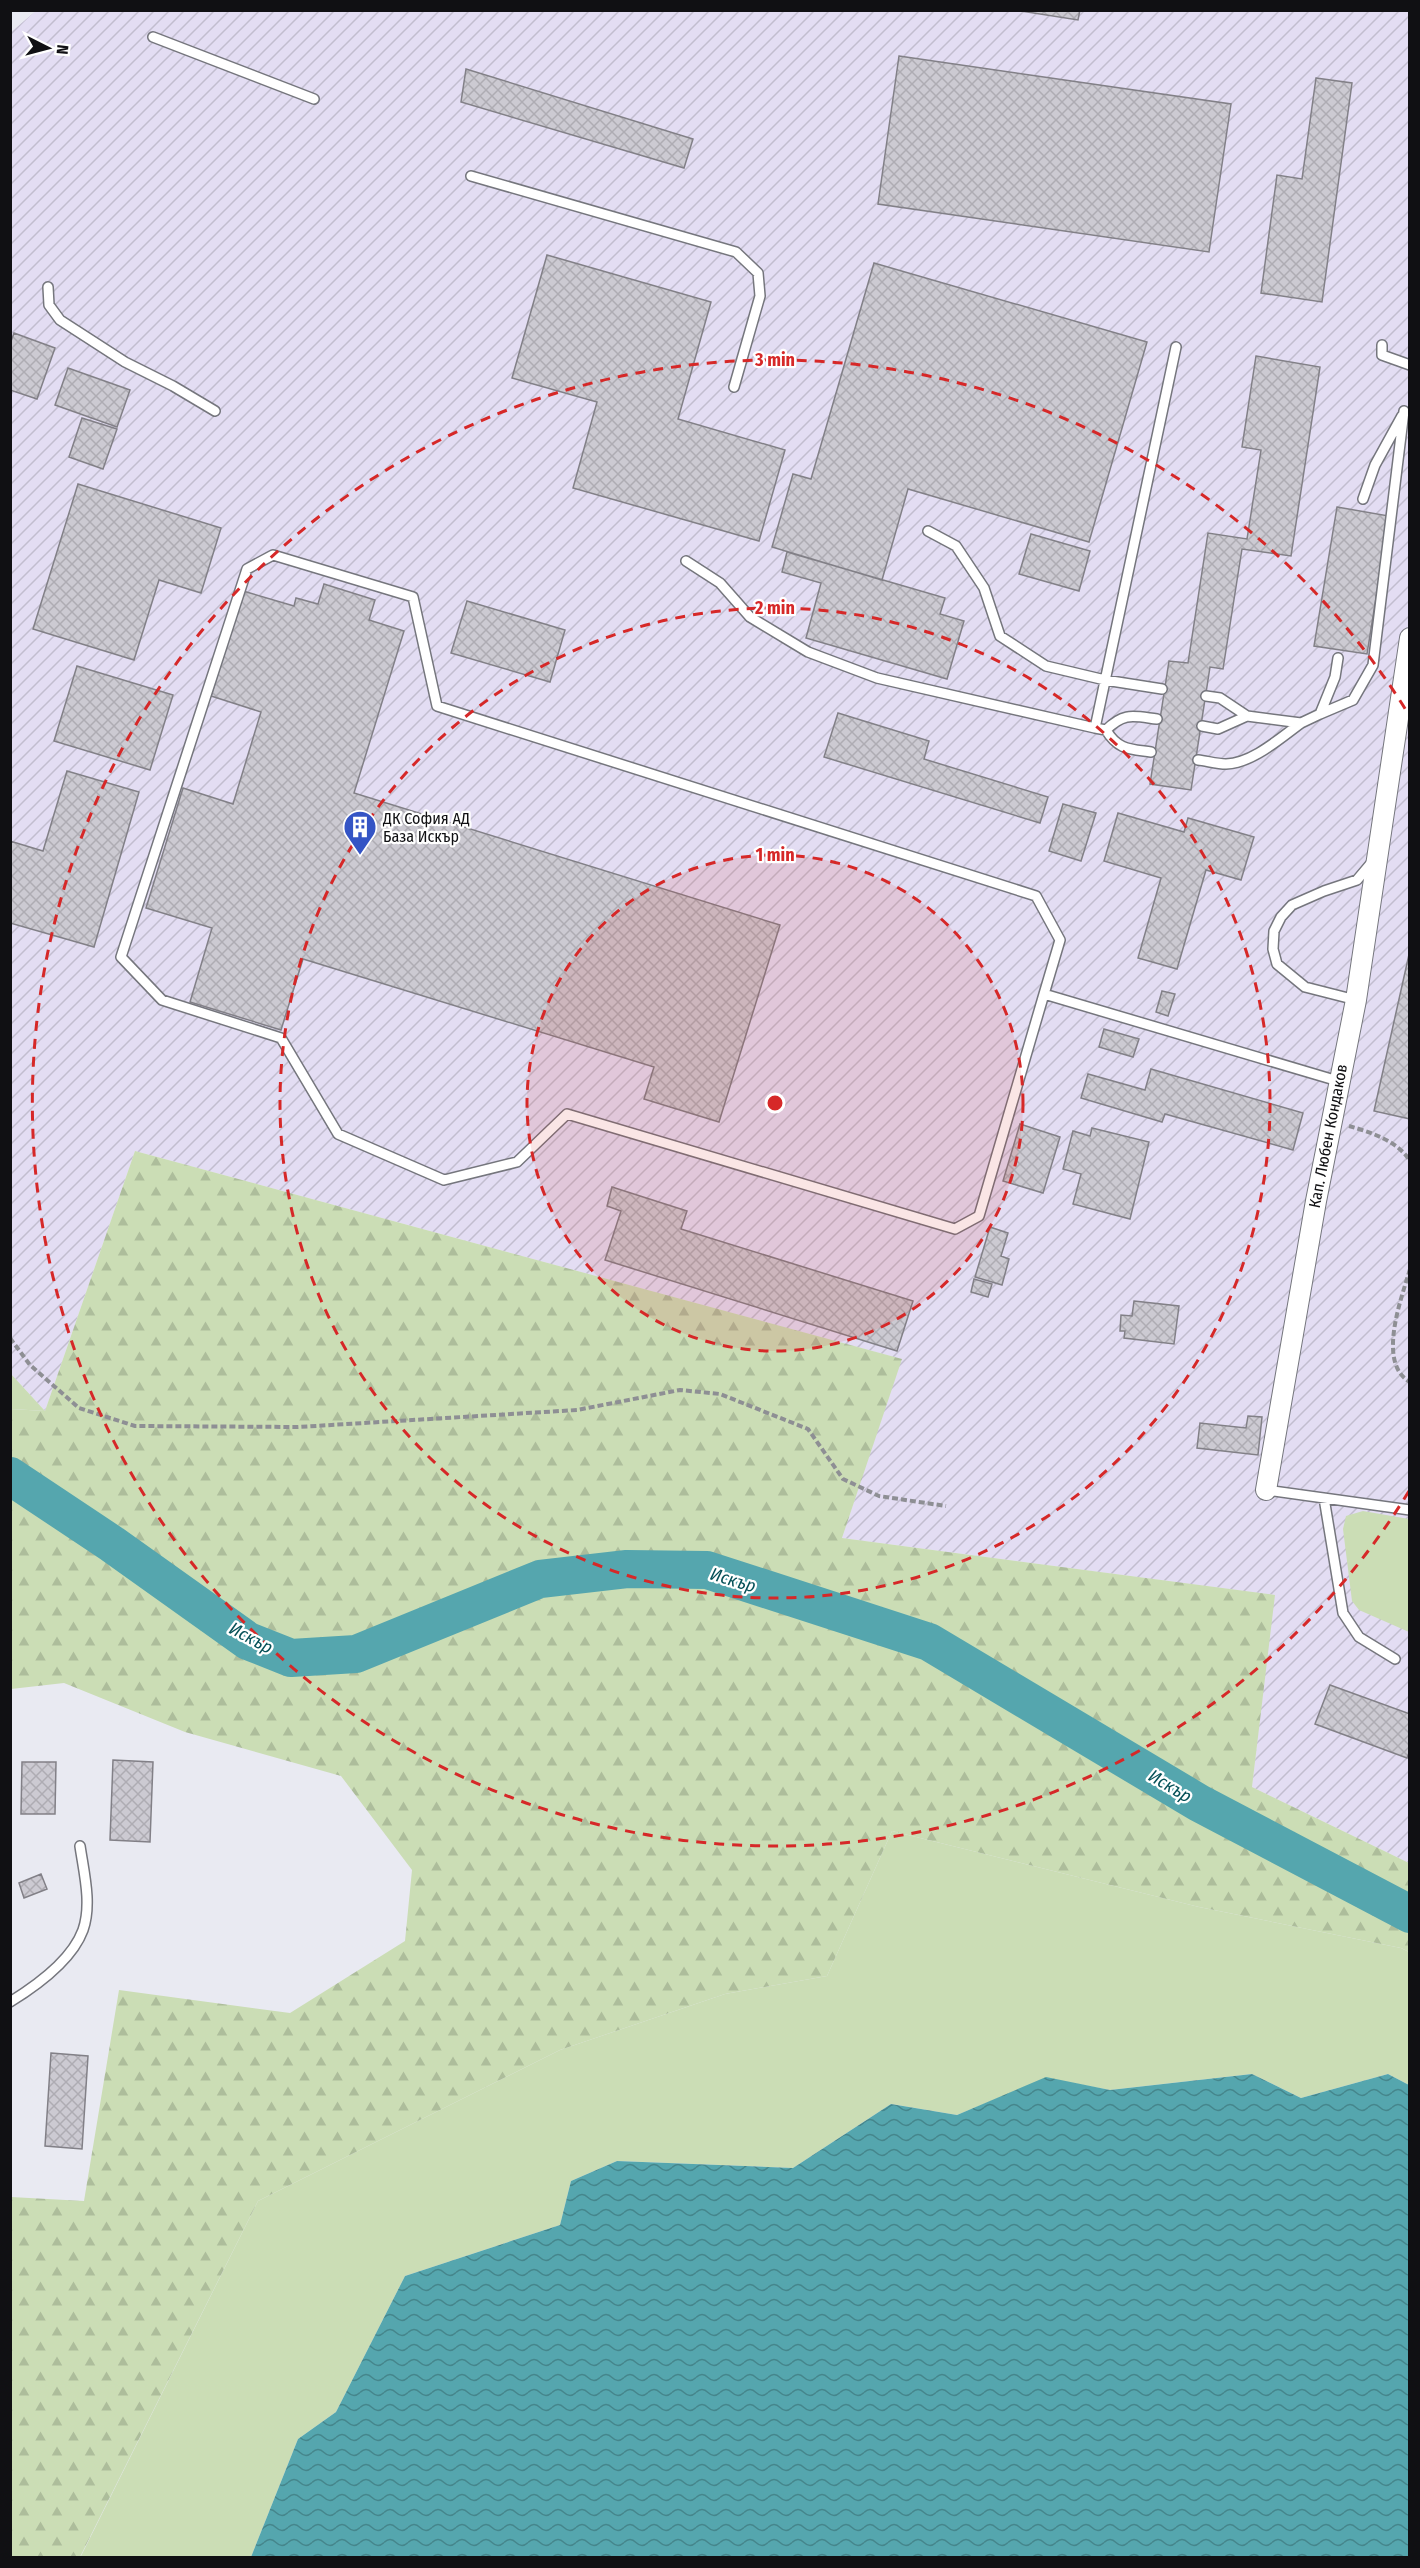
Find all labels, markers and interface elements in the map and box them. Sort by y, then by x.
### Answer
north arrow [18,18,78,78]
text: N [52,44,72,55]
text: 3 min [754,349,795,371]
text: 2 min [754,597,795,619]
building icon: ДК София АД База Искър [342,809,378,856]
place label: ДК София АД База Искър [382,809,470,846]
text: 1 min [755,844,795,866]
street label: Кап. Любен Кондаков [1305,1062,1351,1210]
centre of rings [765,1093,785,1113]
water label: Искър [708,1563,758,1597]
water label: Искър [225,1617,277,1659]
water label: Искър [1144,1765,1196,1807]

